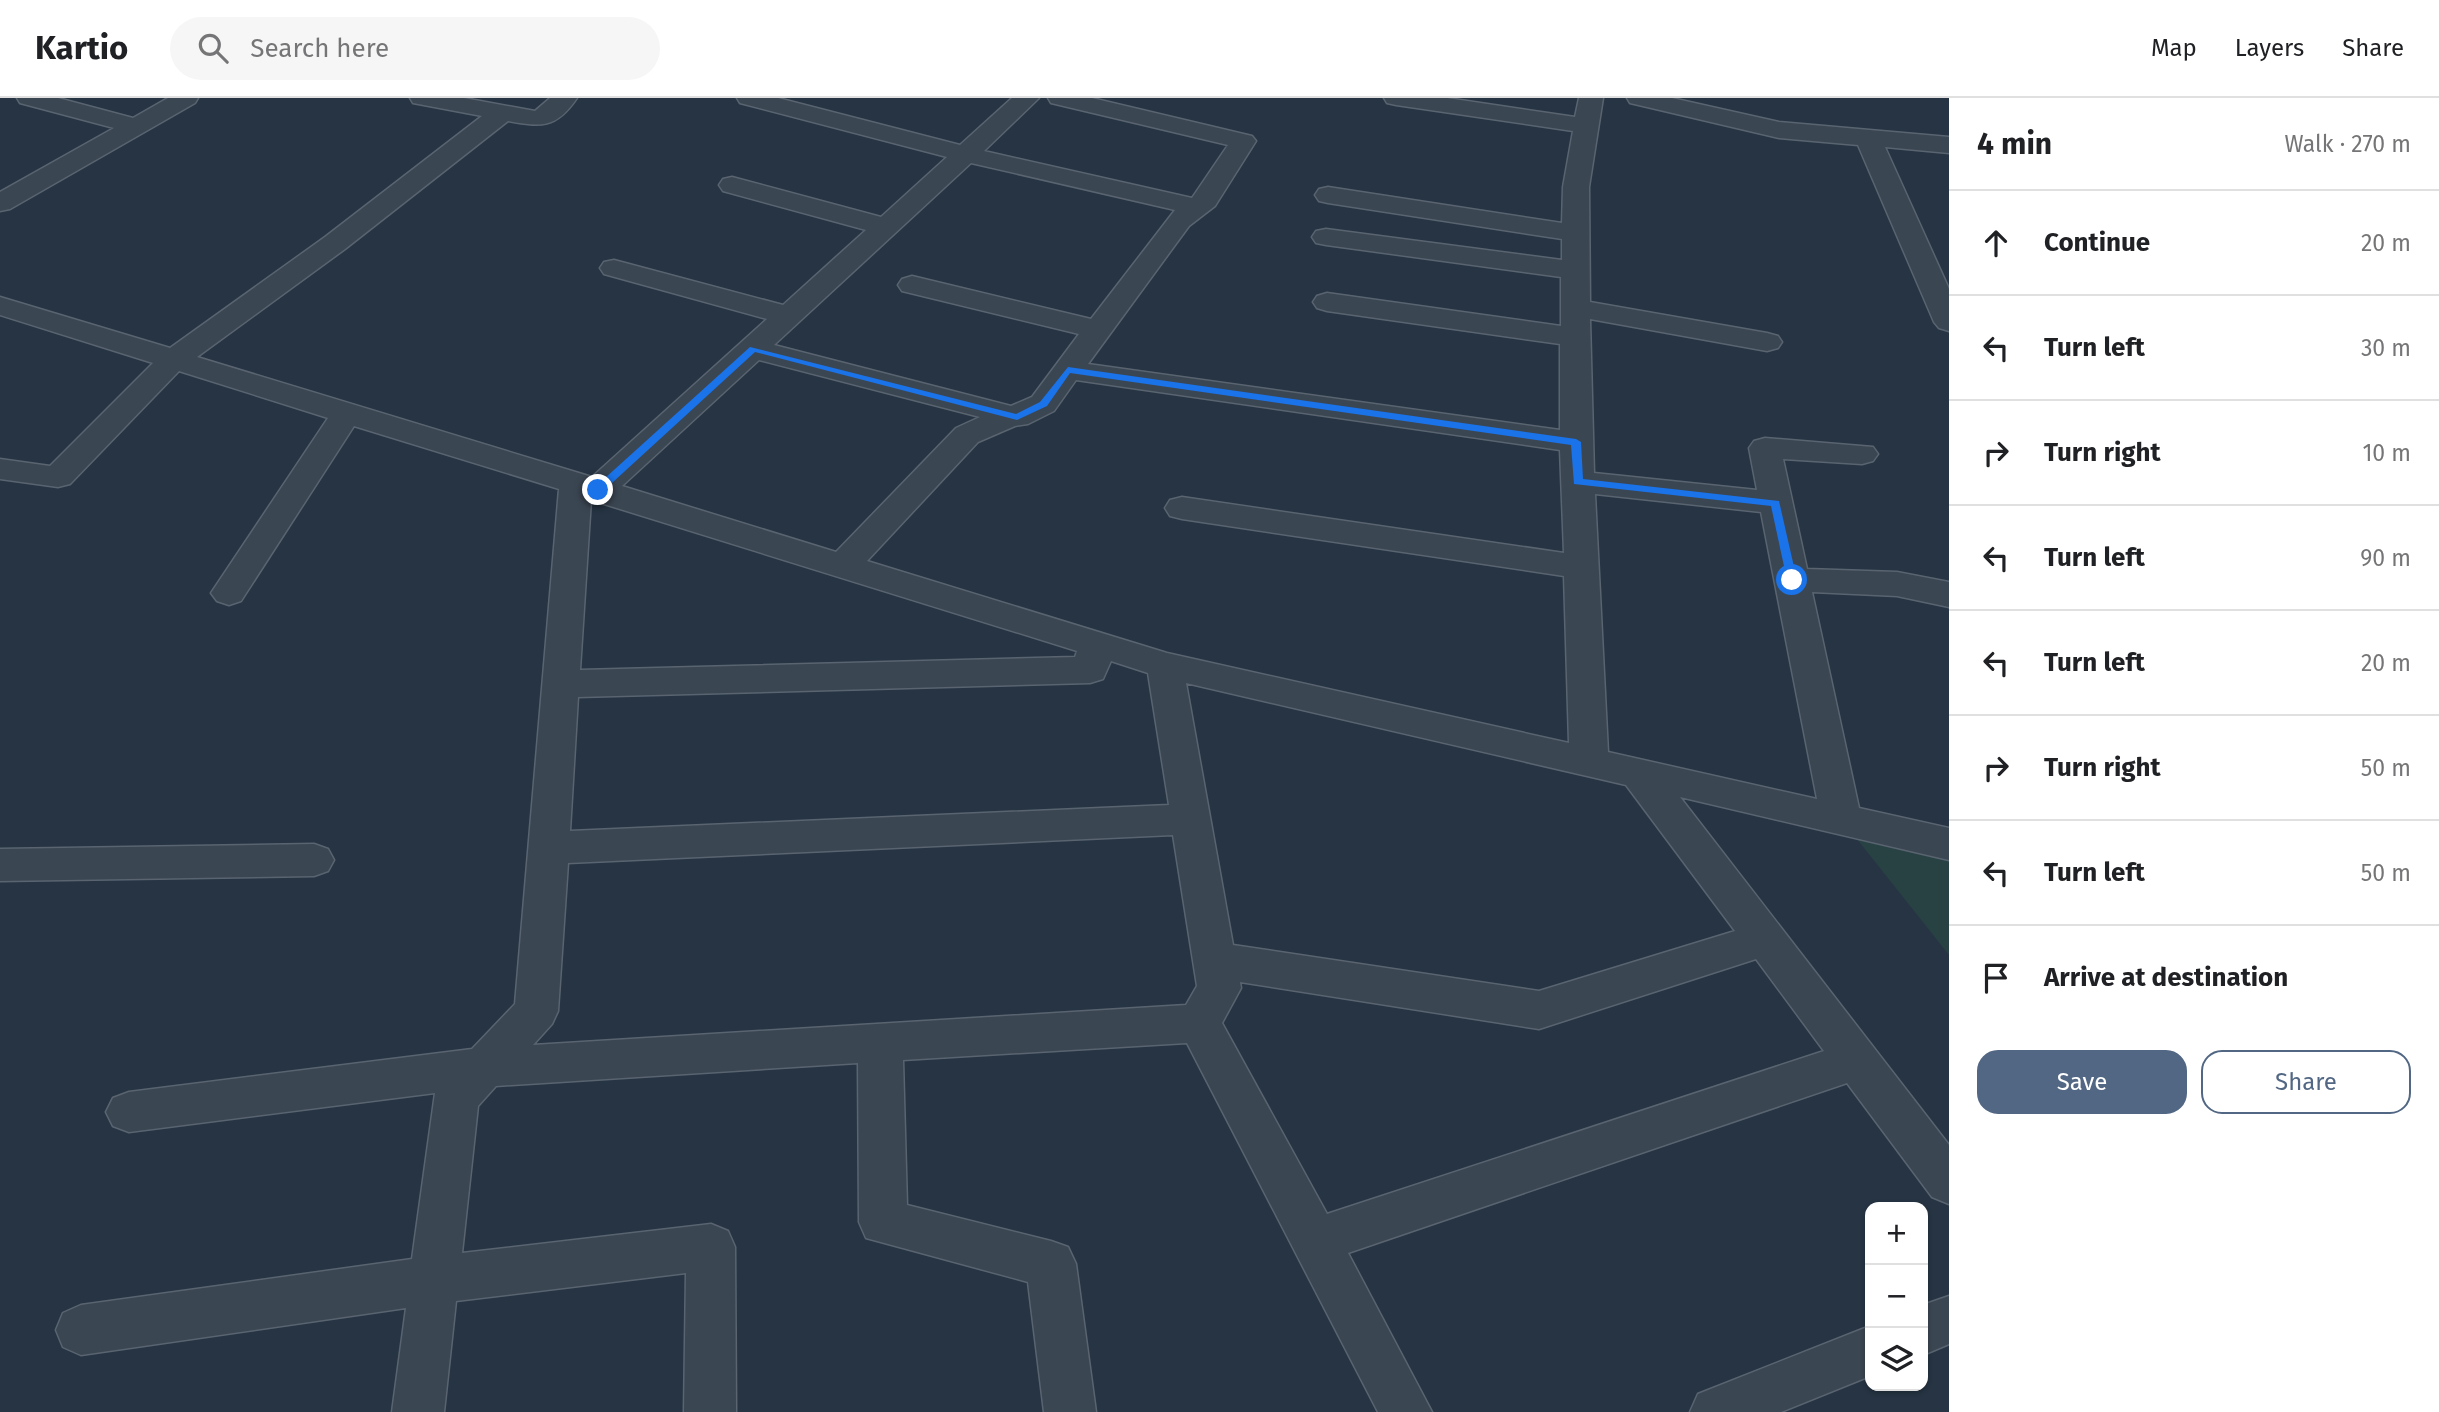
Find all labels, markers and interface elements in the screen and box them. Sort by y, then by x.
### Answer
search box [170,17,660,80]
text: Kartio [35,28,128,68]
icon: search [194,29,232,67]
text: Search here [250,33,389,64]
text: Map [2151,34,2197,62]
text: Layers [2235,34,2304,62]
text: Share [2342,34,2404,62]
text: 4 min [1977,126,2052,162]
text: Walk · 270 m [2284,130,2411,158]
icon: ahead [1977,224,2015,262]
text: Continue [2044,227,2150,258]
text: 20 m [2361,229,2411,257]
icon: left [1977,329,2015,367]
text: Turn left [2044,332,2145,363]
text: 30 m [2361,334,2411,362]
icon: right [1977,434,2015,472]
text: Turn right [2044,437,2161,468]
text: 10 m [2362,439,2411,467]
route end [582,474,613,505]
icon: left [1977,539,2015,577]
text: Turn left [2044,542,2145,573]
text: 90 m [2360,544,2411,572]
route start [1776,564,1807,595]
icon: left [1977,644,2015,682]
text: Turn left [2044,647,2145,678]
text: 20 m [2361,649,2411,677]
icon: right [1977,749,2015,787]
text: Turn right [2044,752,2161,783]
text: 50 m [2361,754,2411,782]
icon: left [1977,854,2015,892]
text: Turn left [2044,857,2145,888]
text: 50 m [2361,859,2411,887]
icon: arrive [1977,959,2015,997]
text: Arrive at destination [2044,962,2288,993]
button: Save [1977,1050,2187,1114]
button: Share [2201,1050,2411,1114]
map controls [1865,1202,1928,1391]
button: + [1865,1202,1928,1265]
button: − [1865,1265,1928,1328]
button: layers [1865,1328,1928,1391]

